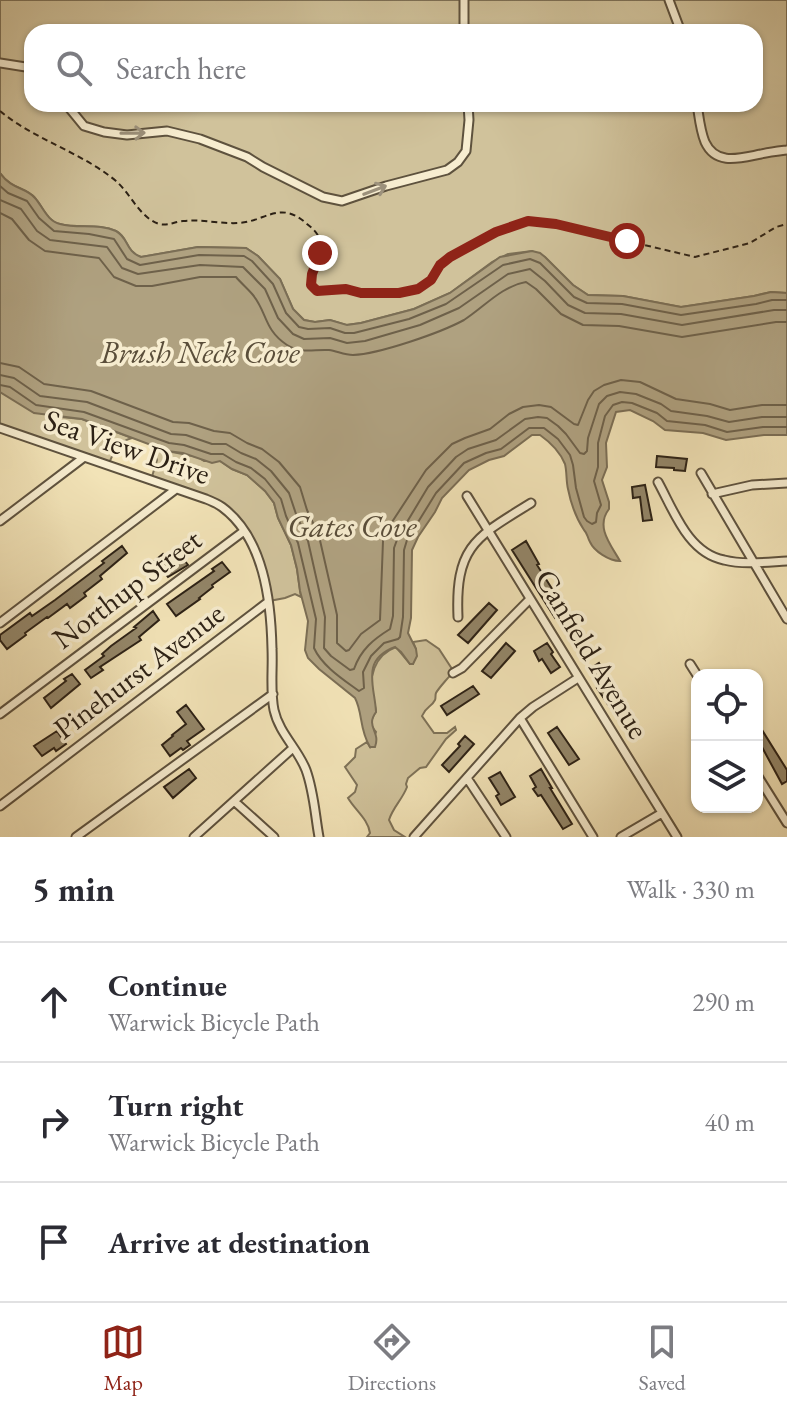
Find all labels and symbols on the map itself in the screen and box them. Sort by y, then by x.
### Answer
one-way arrow [119,125,145,141]
one-way arrow [363,182,387,196]
route start [609,223,645,259]
route end [302,235,338,271]
water label: Brush Neck Cove [99,331,301,373]
street label: Sea View Drive [39,400,215,493]
water label: Gates Cove [287,505,418,547]
street label: Northup Street [44,519,209,657]
street label: Canfield Avenue [527,562,658,746]
street label: Pinehurst Avenue [46,594,232,748]

